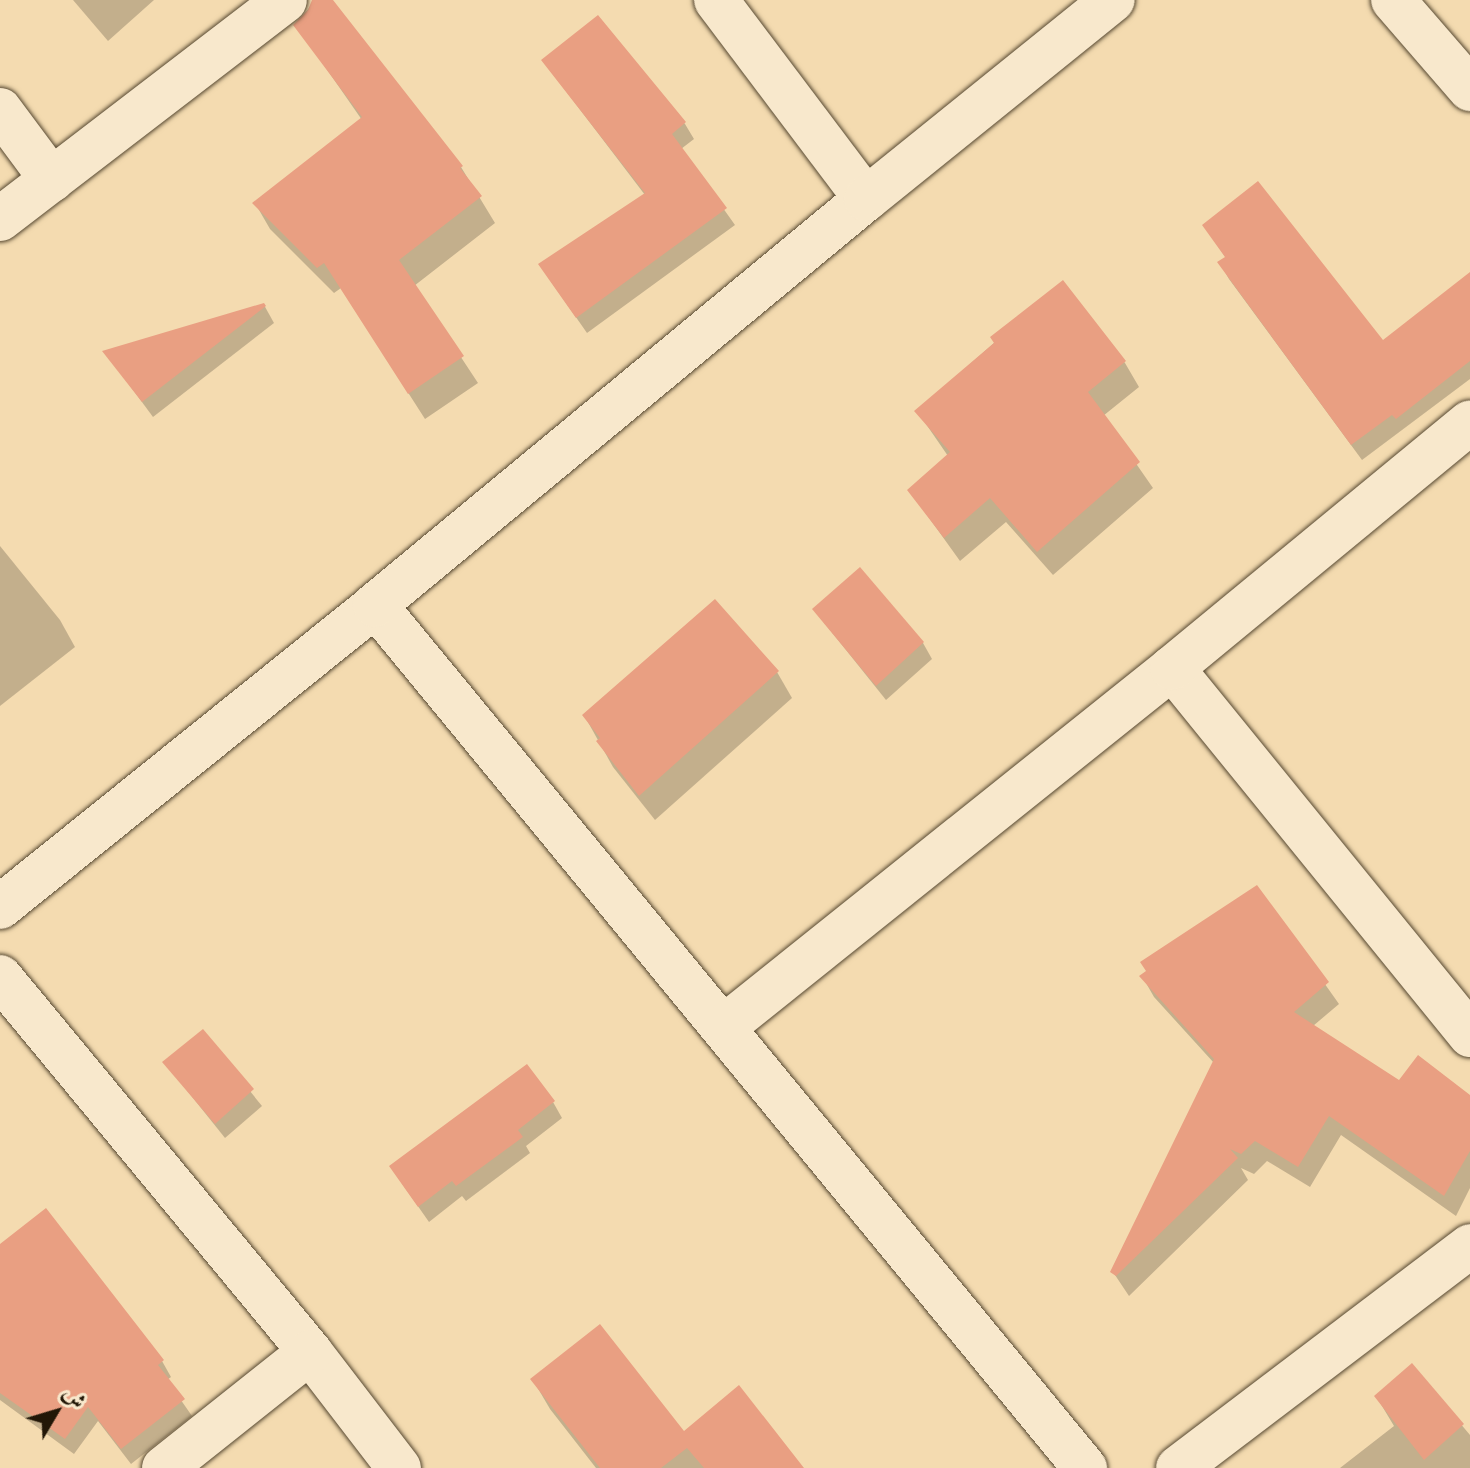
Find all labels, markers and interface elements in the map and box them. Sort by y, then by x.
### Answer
north arrow [16,1372,96,1452]
text: ش [56,1379,94,1416]

